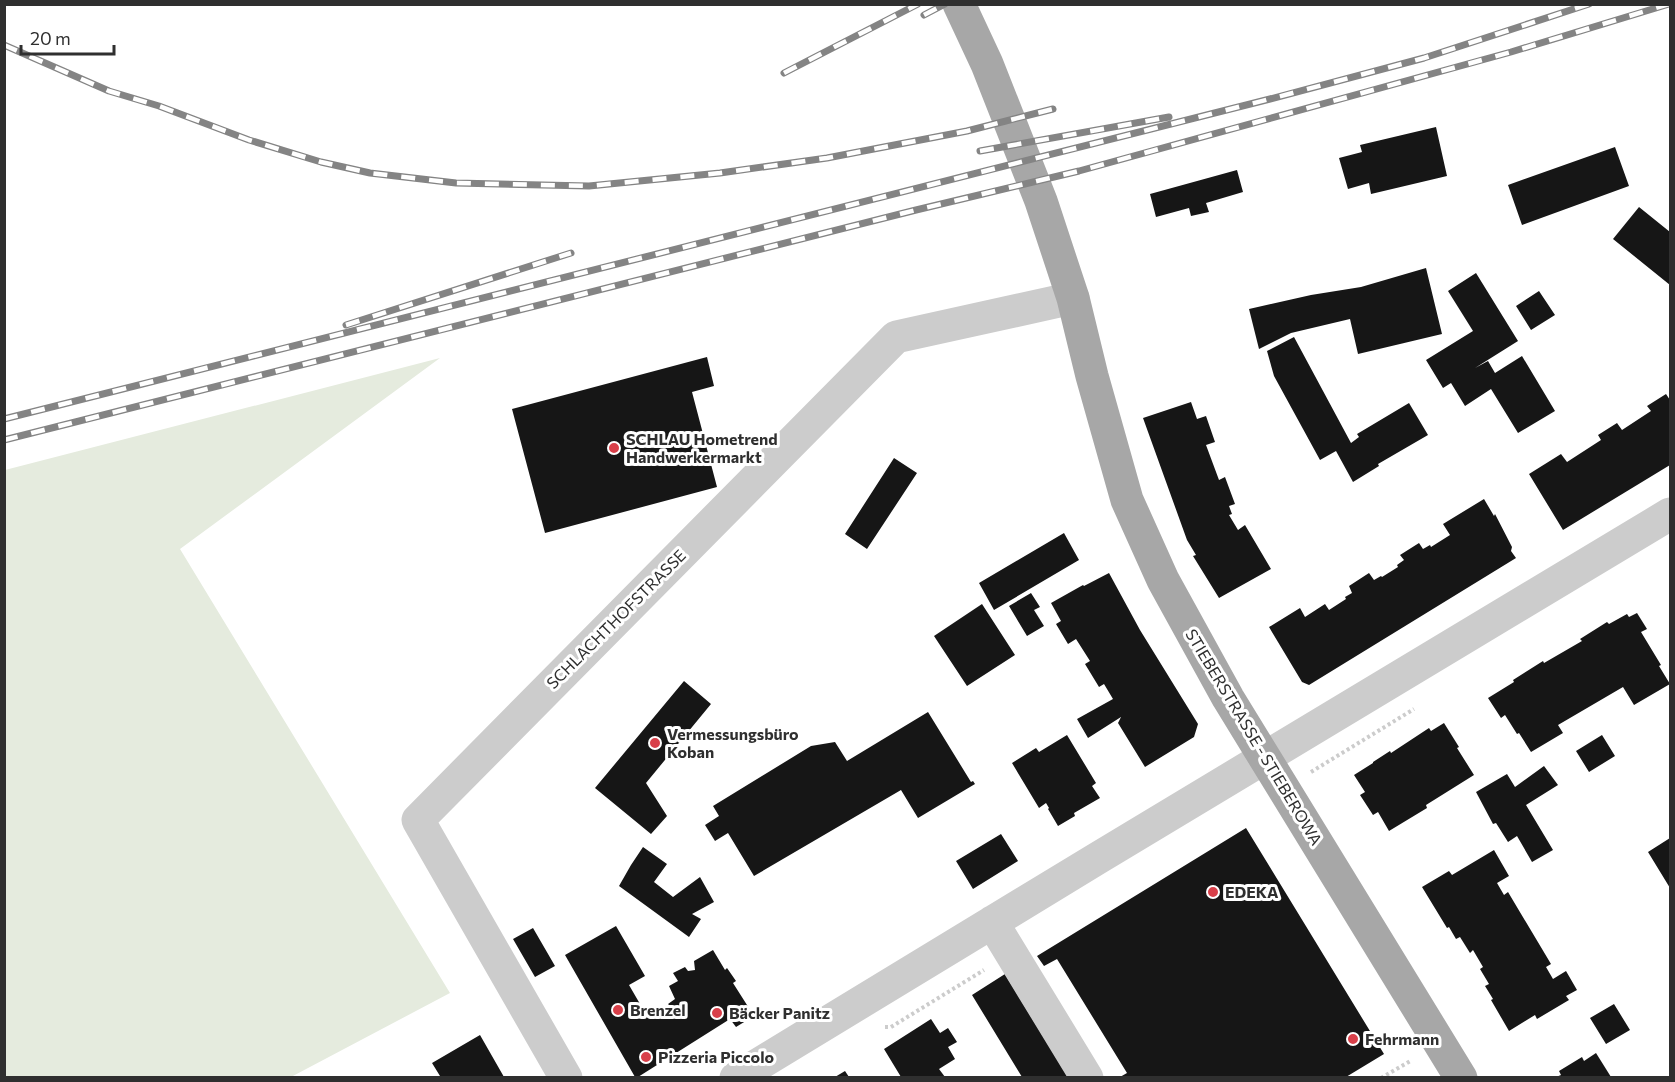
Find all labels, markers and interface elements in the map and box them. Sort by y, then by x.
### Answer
scale bar [21,18,114,56]
text: 20 m [30,27,71,49]
place label: SCHLAU Hometrend Handwerkermarkt [626,429,778,466]
marker: SCHLAU Hometrend Handwerkermarkt [607,441,621,455]
street label: SCHLACHTHOFSTRASSE [542,545,689,692]
street label: STIEBERSTRASSE - STIEBEROWA [1182,625,1327,848]
place label: Vermessungsbüro Koban [667,724,799,761]
marker: Vermessungsbüro Koban [648,736,662,750]
place label: EDEKA [1225,882,1279,901]
marker: EDEKA [1206,885,1220,899]
place label: Brenzel [630,1000,686,1019]
marker: Brenzel [611,1003,625,1017]
place label: Bäcker Panitz [729,1003,830,1022]
marker: Bäcker Panitz [710,1006,724,1020]
place label: Fehrmann [1365,1029,1439,1048]
marker: Fehrmann [1346,1032,1360,1046]
place label: Pizzeria Piccolo [658,1047,775,1066]
marker: Pizzeria Piccolo [639,1050,653,1064]

